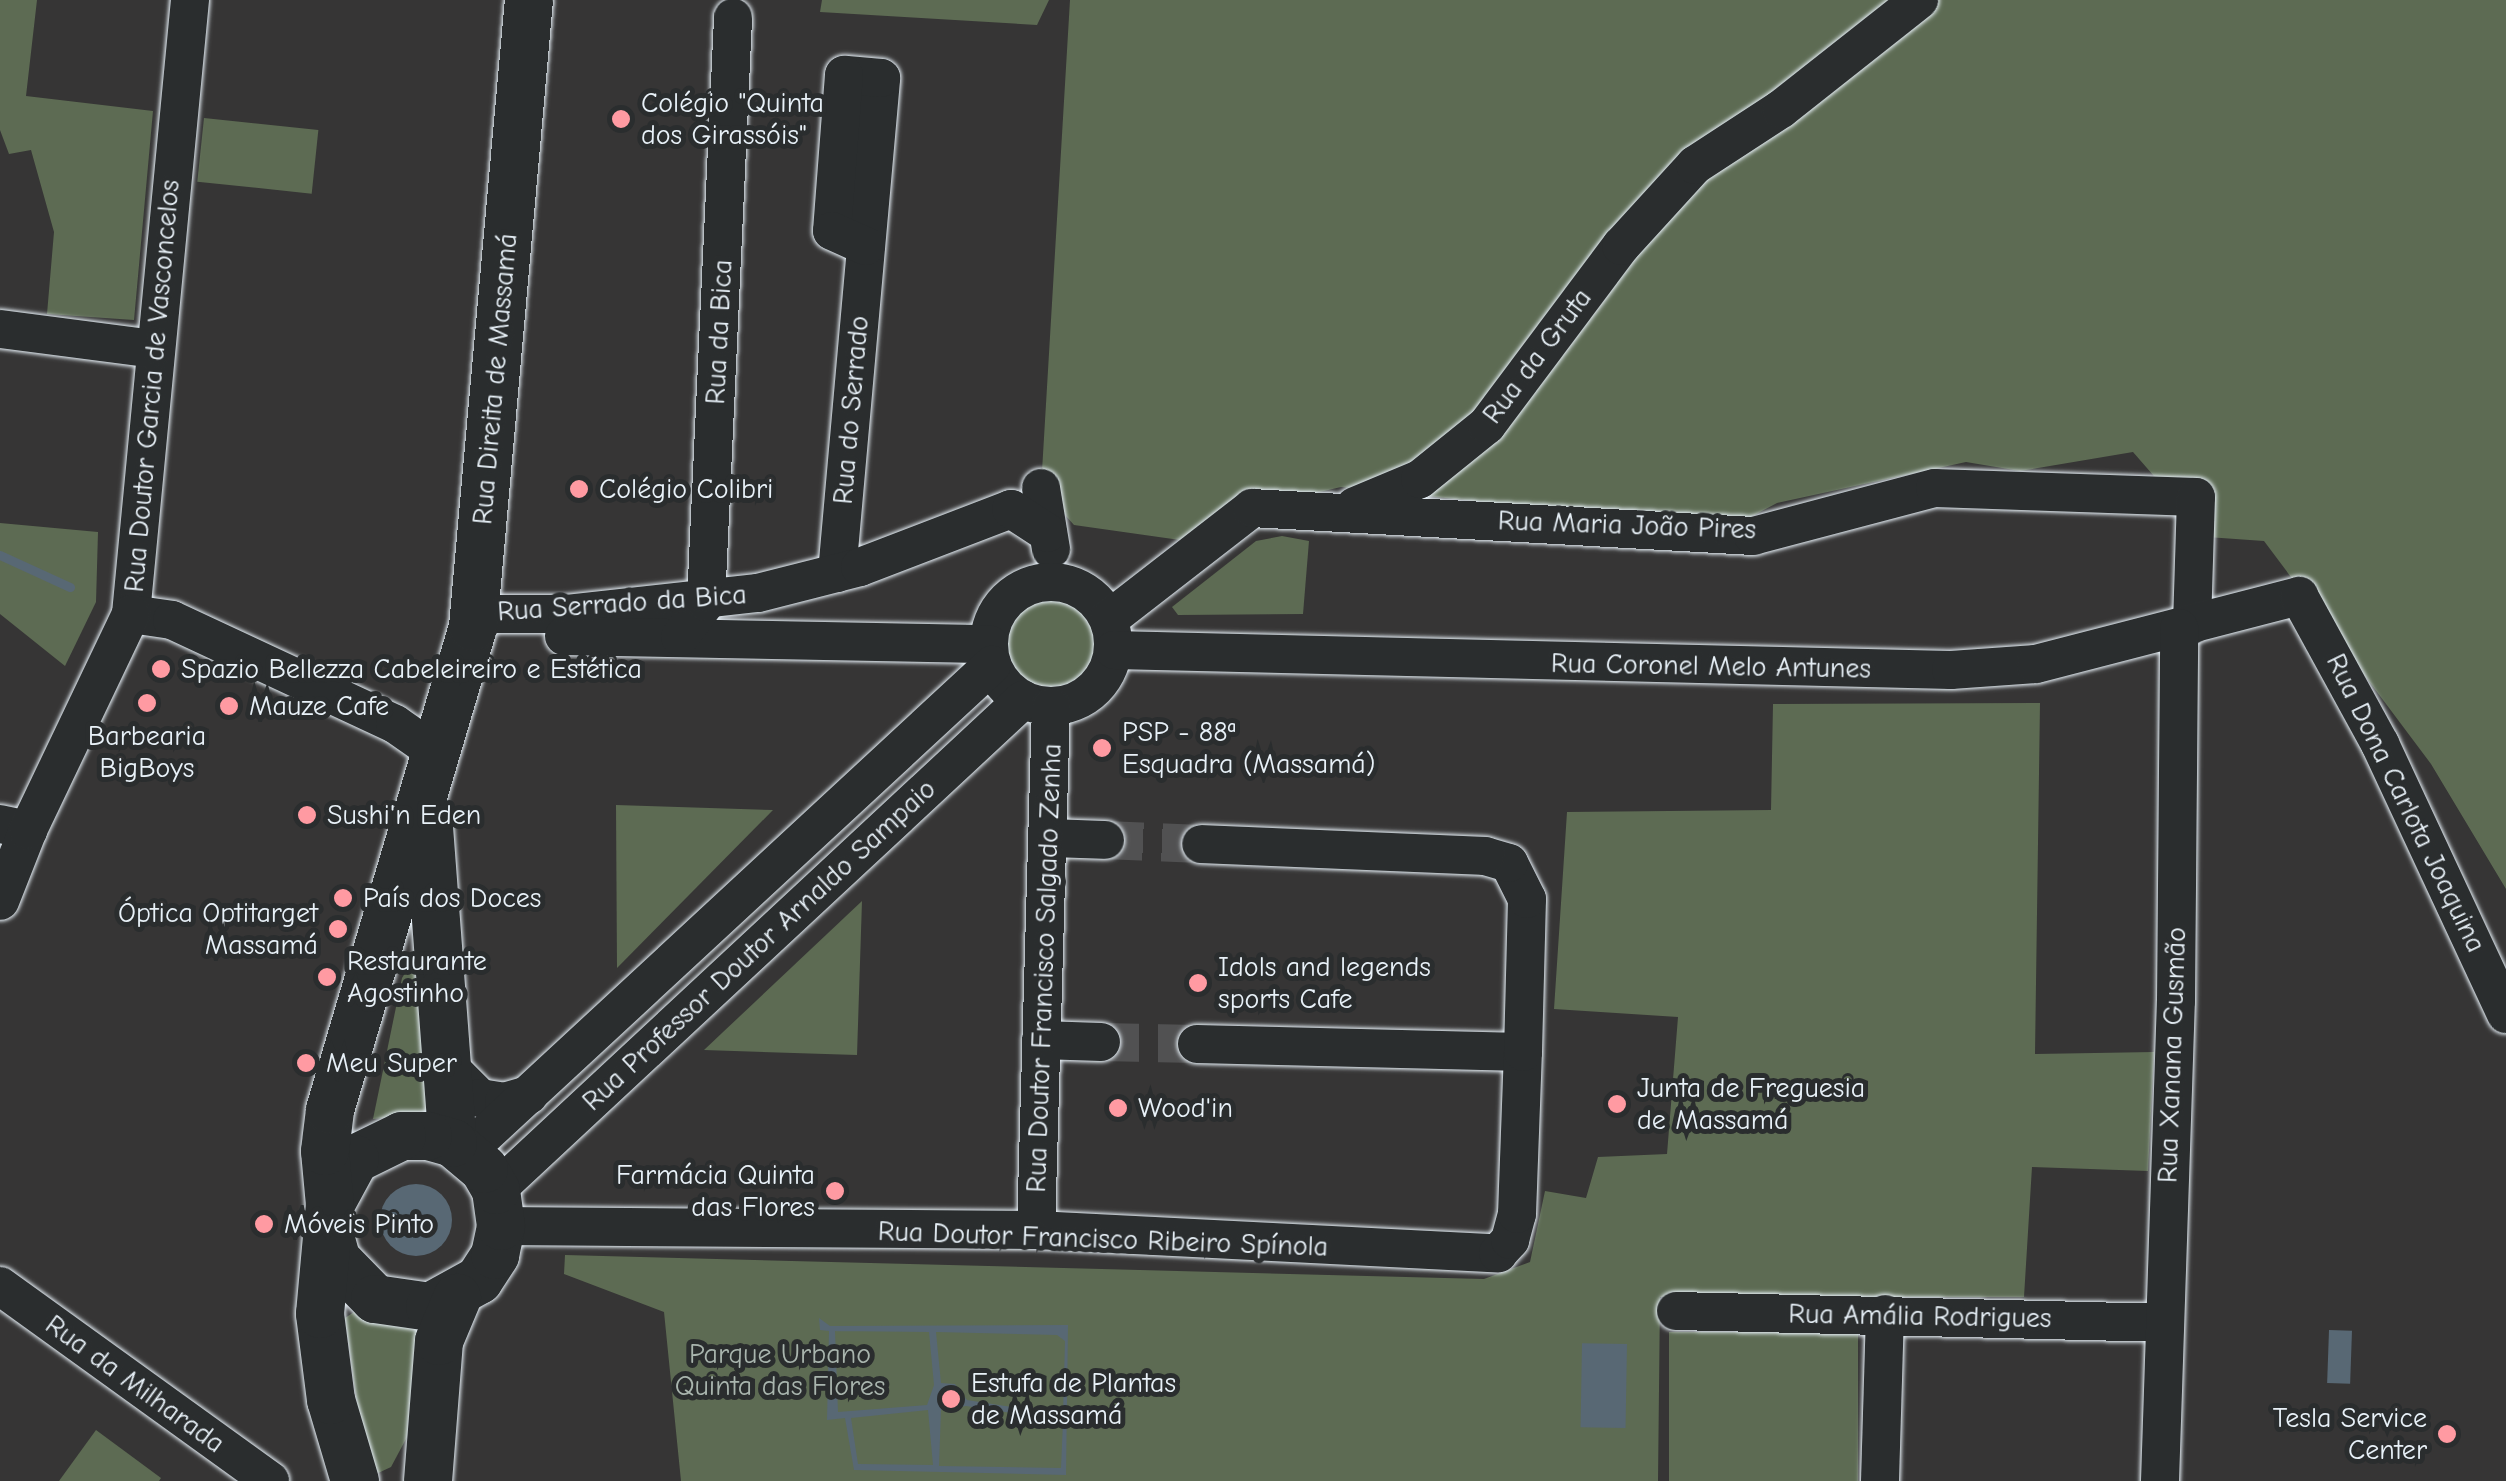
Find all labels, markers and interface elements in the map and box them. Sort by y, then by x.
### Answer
place label: Colégio "Quinta dos Girassóis" [641,86,824,152]
marker: Colégio "Quinta dos Girassóis" [610,108,632,130]
street label: Rua Doutor Garcia de Vasconcelos [117,178,187,594]
street label: Rua Direita de Massamá [466,232,524,526]
street label: Rua da Bica [698,259,740,405]
street label: Rua da Gruta [1475,282,1599,430]
street label: Rua do Serrado [826,314,876,506]
place label: Colégio Colibri [599,472,773,506]
marker: Colégio Colibri [568,478,590,500]
street label: Rua Maria João Pires [1497,504,1757,546]
street label: Rua Serrado da Bica [496,578,748,628]
street label: Rua Coronel Melo Antunes [1551,646,1871,686]
street label: Rua Dona Carlota Joaquina [2319,648,2493,958]
place label: Spazio Bellezza Cabeleireiro e Estética [181,652,642,686]
marker: Spazio Bellezza Cabeleireiro e Estética [150,658,172,680]
place label: Mauze Cafe [249,689,389,723]
marker: Barbearia BigBoys [136,692,158,714]
marker: Mauze Cafe [218,695,240,717]
place label: PSP - 88ª Esquadra (Massamá) [1122,715,1375,781]
place label: Barbearia BigBoys [88,719,206,785]
marker: PSP - 88ª Esquadra (Massamá) [1091,737,1113,759]
street label: Rua Doutor Francisco Salgado Zenha [1019,743,1069,1193]
street label: Rua Professor Doutor Arnaldo Sampaio [575,772,943,1118]
place label: Sushi'n Eden [327,798,481,832]
marker: Sushi'n Eden [296,804,318,826]
place label: País dos Doces [363,881,541,915]
marker: País dos Doces [332,887,354,909]
place label: Óptica Optitarget Massamá [118,896,318,962]
marker: Óptica Optitarget Massamá [327,918,349,940]
street label: Rua Xanana Gusmão [2151,926,2193,1184]
place label: Restaurante Agostinho [347,944,487,1010]
place label: Idols and legends sports Cafe [1218,950,1431,1016]
marker: Restaurante Agostinho [316,966,338,988]
marker: Idols and legends sports Cafe [1187,972,1209,994]
place label: Meu Super [326,1046,457,1080]
marker: Meu Super [295,1052,317,1074]
place label: Junta de Freguesia de Massamá [1637,1071,1865,1137]
place label: Wood'in [1138,1091,1233,1125]
marker: Junta de Freguesia de Massamá [1606,1093,1628,1115]
marker: Wood'in [1107,1097,1129,1119]
place label: Farmácia Quinta das Flores [616,1158,815,1224]
marker: Farmácia Quinta das Flores [824,1180,846,1202]
place label: Móveis Pinto [284,1207,434,1241]
marker: Móveis Pinto [253,1213,275,1235]
street label: Rua Doutor Francisco Ribeiro Spínola [877,1214,1329,1264]
street label: Rua Amália Rodrigues [1788,1297,2052,1335]
street label: Rua da Milharada [39,1308,231,1460]
park label: Parque Urbano Quinta das Flores [675,1337,885,1403]
place label: Estufa de Plantas de Massamá [971,1366,1176,1432]
marker: Estufa de Plantas de Massamá [940,1388,962,1410]
place label: Tesla Service Center [2273,1401,2427,1467]
marker: Tesla Service Center [2436,1423,2458,1445]

